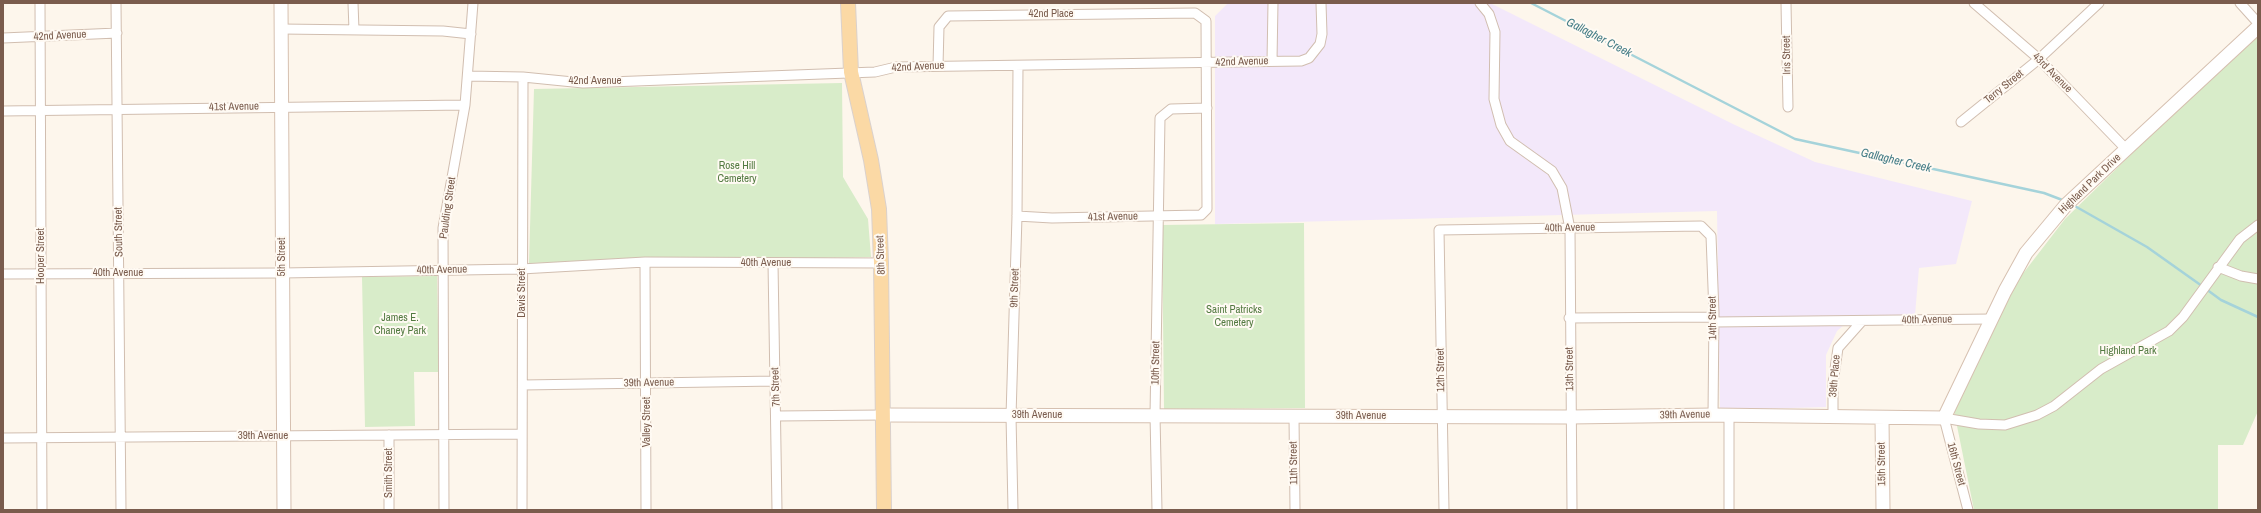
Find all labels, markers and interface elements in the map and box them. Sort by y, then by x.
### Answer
street label: 42nd Place [1028,7,1074,21]
water label: Gallagher Creek [1564,15,1634,61]
street label: 42nd Avenue [33,28,87,44]
street label: Iris Street [1780,35,1794,75]
street label: 43rd Avenue [2029,50,2075,96]
street label: 42nd Avenue [1215,54,1269,70]
street label: 42nd Avenue [891,59,945,75]
street label: Terry Street [1982,67,2026,107]
street label: 42nd Avenue [568,74,622,88]
street label: 41st Avenue [209,100,259,114]
water label: Gallagher Creek [1859,146,1933,176]
street label: Highland Park Drive [2056,151,2124,217]
park label: Rose Hill Cemetery [717,159,757,185]
street label: Paulding Street [437,176,459,240]
street label: South Street [112,207,126,257]
street label: 41st Avenue [1088,210,1138,224]
street label: 40th Avenue [1545,221,1595,235]
street label: Hooper Street [34,228,48,284]
street label: 8th Street [874,235,888,275]
street label: 5th Street [275,237,289,277]
street label: 40th Avenue [741,256,791,270]
street label: 40th Avenue [417,263,467,277]
street label: 40th Avenue [93,266,143,280]
street label: Davis Street [515,268,529,318]
street label: 9th Street [1008,268,1022,308]
street label: 14th Street [1706,296,1720,340]
park label: Saint Patricks Cemetery [1206,303,1262,329]
park label: James E. Chaney Park [374,311,426,337]
street label: 40th Avenue [1902,313,1952,327]
street label: 10th Street [1149,341,1163,385]
park label: Highland Park [2099,344,2157,358]
street label: 13th Street [1563,347,1577,391]
street label: 12th Street [1434,348,1448,392]
street label: 39th Place [1827,354,1843,398]
street label: 7th Street [769,367,783,407]
street label: 39th Avenue [624,376,674,390]
street label: Valley Street [640,397,654,447]
street label: 39th Avenue [1012,408,1062,422]
street label: 39th Avenue [1660,408,1710,422]
street label: 39th Avenue [1336,409,1386,423]
street label: 39th Avenue [238,429,288,443]
street label: 11th Street [1287,441,1301,485]
street label: 16th Street [1944,441,1968,487]
street label: 15th Street [1875,442,1889,486]
street label: Smith Street [382,448,396,498]

